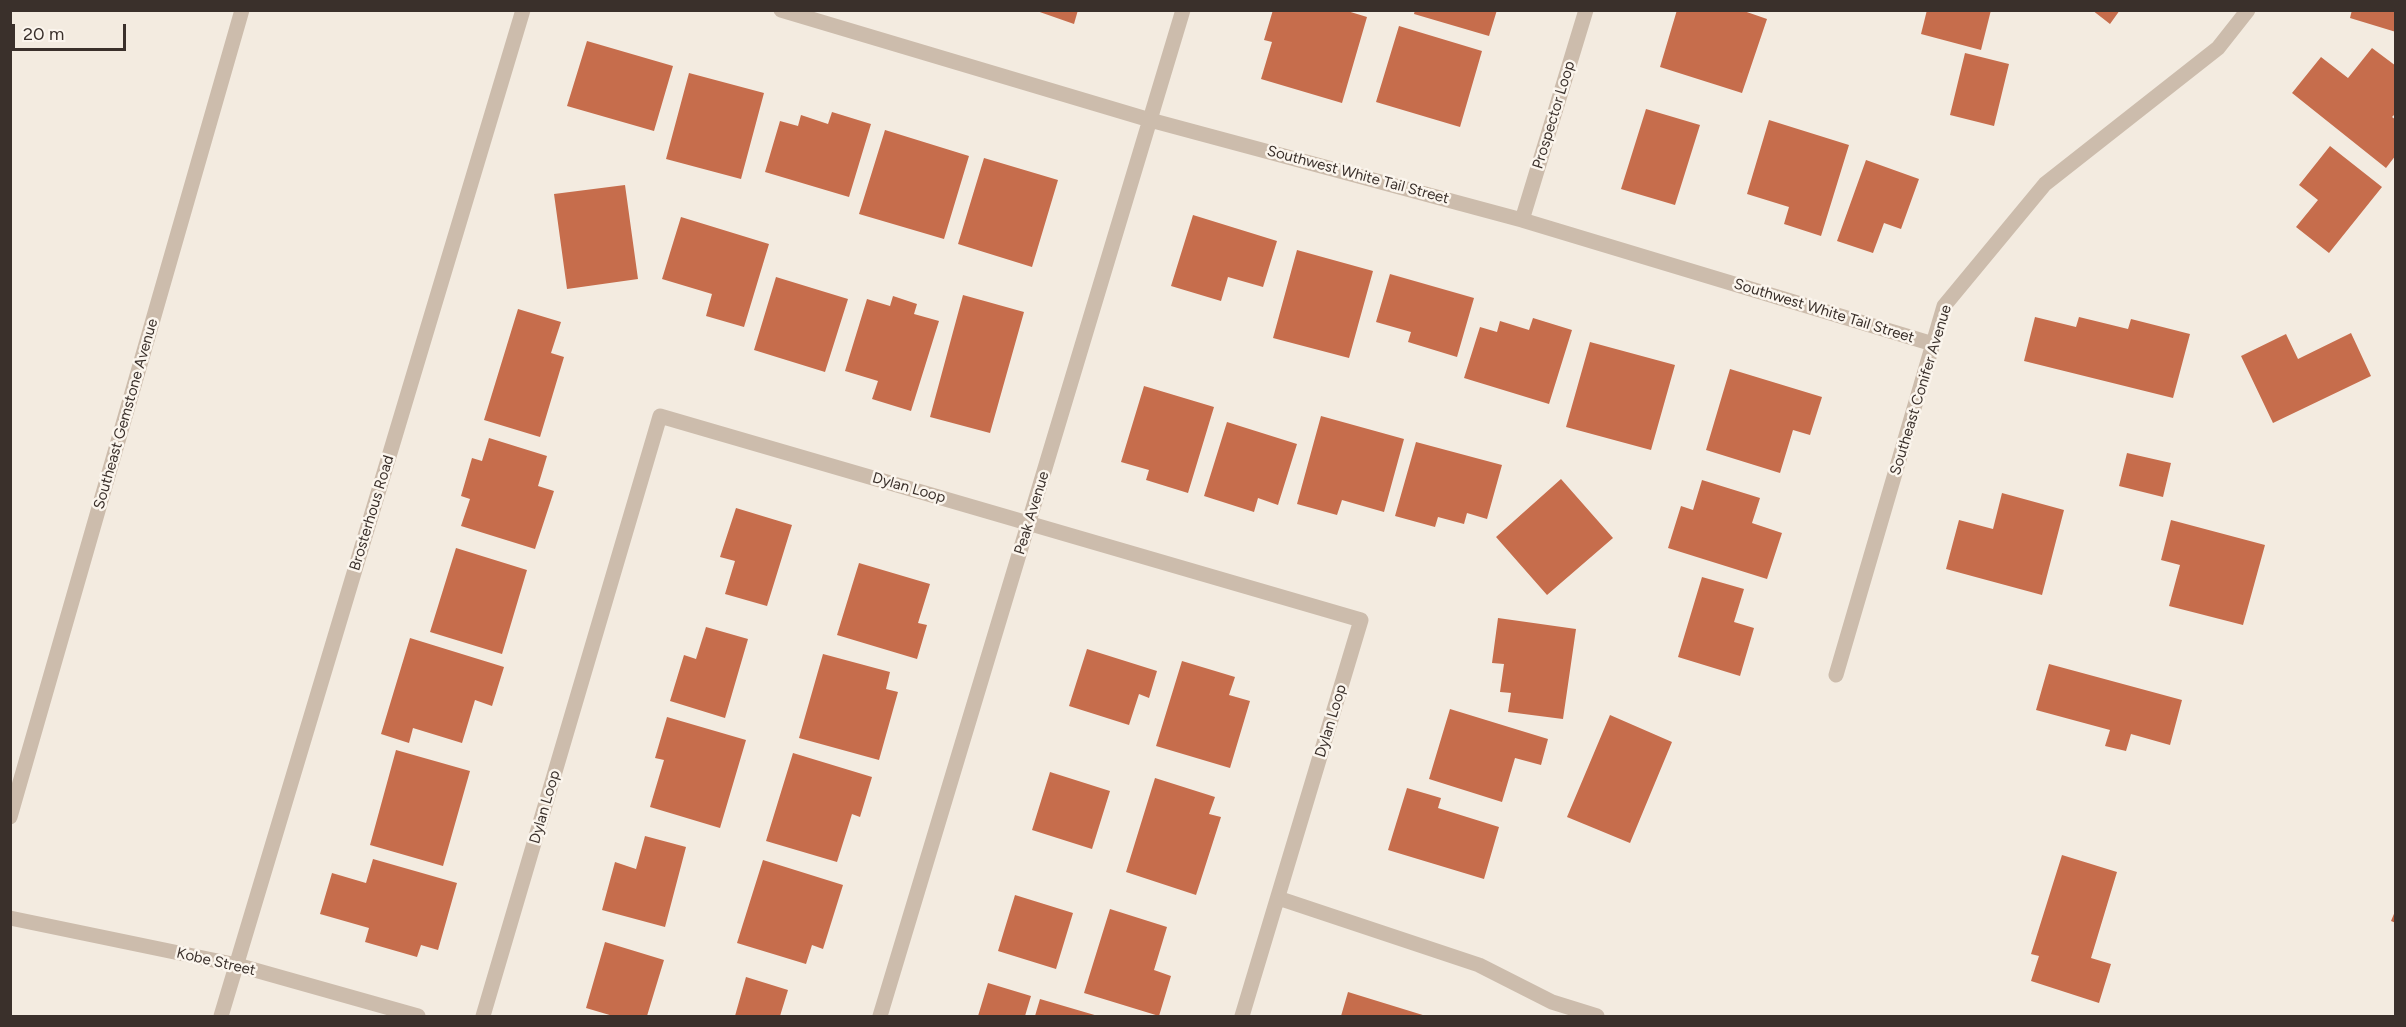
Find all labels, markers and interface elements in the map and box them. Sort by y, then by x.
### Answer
scale bar [15,12,129,50]
text: 20 m [23,23,64,45]
street label: Prospector Loop [1529,59,1579,171]
street label: Southwest White Tail Street [1265,142,1451,208]
street label: Southwest White Tail Street [1732,275,1916,347]
street label: Southeast Conifer Avenue [1887,303,1955,477]
street label: Southeast Gemstone Avenue [90,317,162,511]
street label: Brosterhous Road [346,453,398,573]
street label: Dylan Loop [870,469,948,507]
street label: Peak Avenue [1011,469,1053,557]
street label: Dylan Loop [1311,682,1351,760]
street label: Dylan Loop [526,768,564,846]
street label: Kobe Street [175,944,257,980]

